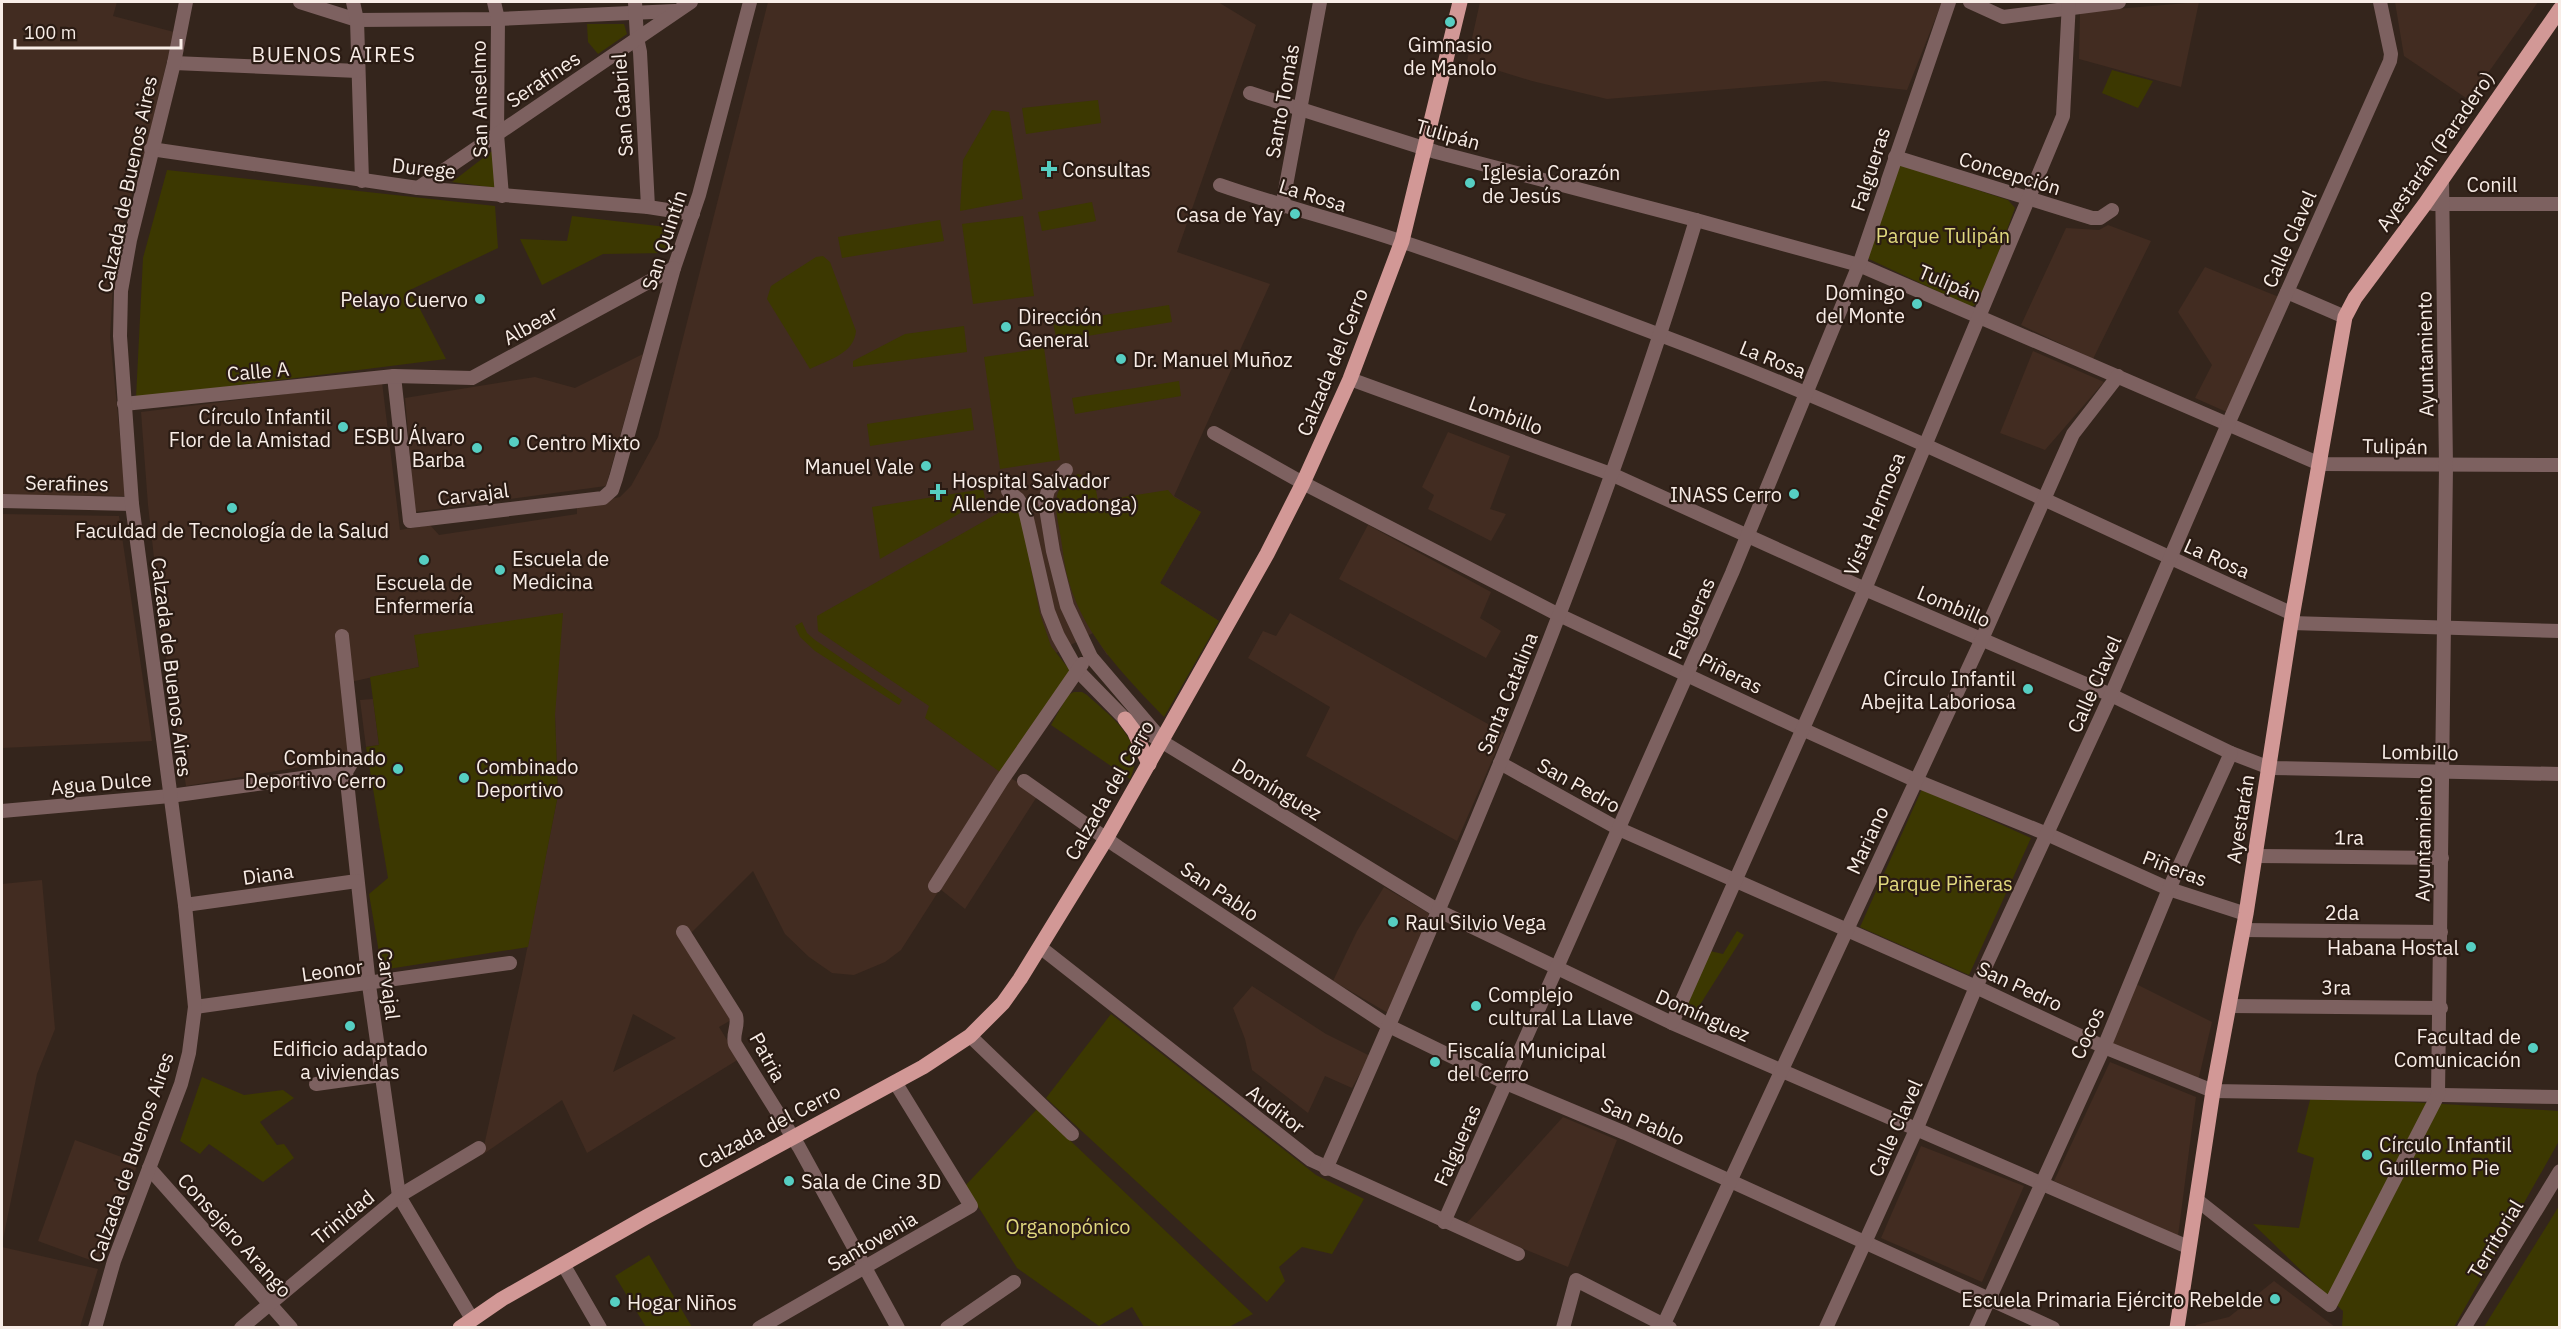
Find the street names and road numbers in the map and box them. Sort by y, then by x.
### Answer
street label: San Anselmo [464,40,494,158]
street label: Santo Tomás [1259,42,1305,160]
street label: Serafines [501,44,585,114]
street label: San Gabriel [605,53,639,157]
street label: Ayestarán (Paradero) [2370,66,2500,236]
street label: Calzada de Buenos Aires [91,73,163,295]
street label: Tulipán [1413,112,1483,156]
street label: Falgueras [1844,123,1896,215]
street label: Concepción [1956,145,2064,201]
street label: Durege [391,151,457,185]
street label: Conill [2467,171,2517,198]
street label: La Rosa [1276,172,1350,218]
street label: Calle Clavel [2256,186,2322,292]
street label: San Quintín [635,187,693,293]
street label: Tulipán [1914,258,1986,308]
street label: Calzada del Cerro [1290,284,1374,440]
street label: Ayuntamiento [2410,291,2440,417]
street label: Albear [498,299,562,351]
street label: La Rosa [1736,333,1811,385]
street label: Calle A [226,355,290,387]
street label: Lombillo [1465,389,1547,441]
street label: Tulipán [2362,432,2428,460]
street label: Vista Hermosa [1837,448,1911,580]
street label: Serafines [25,469,109,497]
street label: Carvajal [436,476,510,512]
street label: La Rosa [2180,532,2255,585]
street label: Calzada de Buenos Aires [145,556,199,778]
street label: Falgueras [1661,573,1721,663]
street label: Lombillo [1913,579,1995,633]
street label: Santa Catalina [1470,628,1544,758]
street label: Calle Clavel [2061,631,2127,737]
street label: Piñeras [1695,646,1767,700]
street label: Calzada del Cerro [1058,715,1160,865]
street label: Lombillo [2381,738,2459,766]
street label: San Pedro [1533,751,1625,819]
street label: Domínguez [1227,752,1327,826]
street label: Agua Dulce [49,765,153,801]
street label: Ayestarán [2220,772,2260,866]
street label: Ayuntamiento [2408,776,2438,902]
street label: Mariano [1839,801,1895,879]
street label: 1ra [2334,823,2365,851]
street label: Piñeras [2139,843,2211,893]
street label: San Pablo [1175,855,1265,927]
street label: Diana [241,857,296,891]
street label: 2da [2325,899,2359,926]
street label: Carvajal [371,947,407,1021]
street label: Leonor [299,952,365,988]
street label: San Pedro [1973,955,2067,1017]
street label: 3ra [2321,973,2352,1001]
street label: Domínguez [1652,982,1754,1048]
street label: Cocos [2064,1003,2110,1063]
street label: Patria [743,1027,793,1087]
street label: Calzada de Buenos Aires [82,1048,180,1266]
street label: Calle Clavel [1862,1075,1928,1181]
street label: Calzada del Cerro [693,1077,845,1175]
street label: Auditor [1241,1078,1311,1140]
street label: San Pablo [1597,1091,1689,1151]
street label: Falgueras [1427,1100,1487,1190]
street label: Consejero Arango [172,1167,298,1303]
street label: Trinidad [306,1183,380,1251]
street label: Territorial [2461,1195,2529,1283]
street label: Santovenia [822,1204,922,1278]

